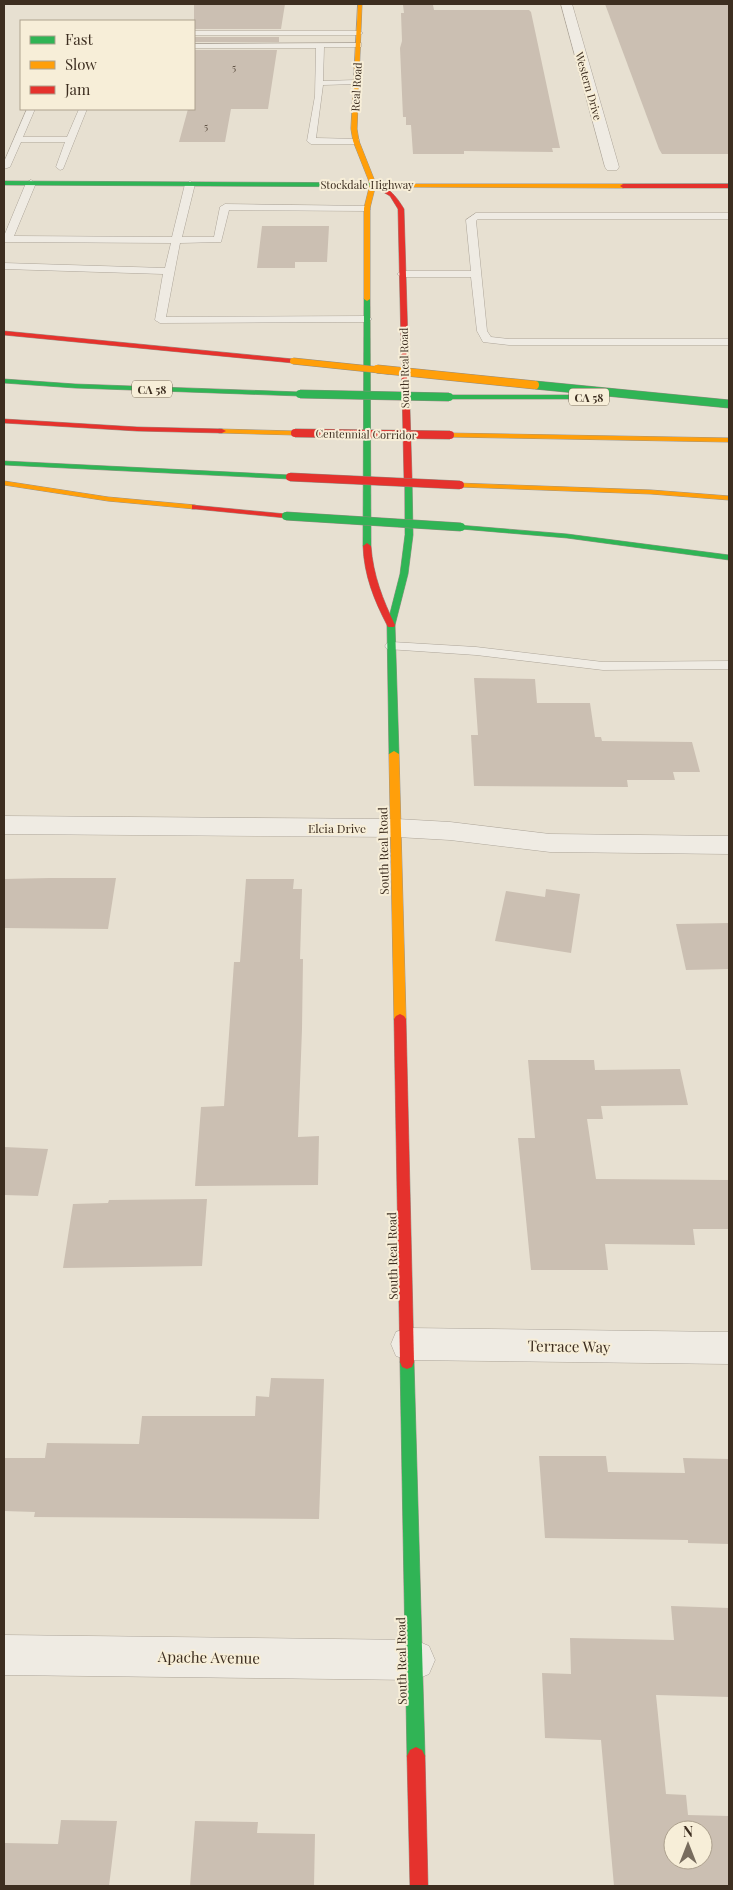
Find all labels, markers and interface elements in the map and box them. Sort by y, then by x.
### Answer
legend [20,20,195,110]
text: Fast [65,29,94,49]
street label: Western Drive [572,49,606,122]
text: Slow [65,54,97,74]
house number: 5 [232,60,236,74]
street label: Real Road [347,61,365,112]
text: Jam [64,79,91,99]
house number: 5 [204,119,208,133]
street label: Stockdale Highway [320,177,414,192]
street label: South Real Road [396,327,412,408]
road number: CA 58 [132,380,172,398]
road number: CA 58 [569,388,609,406]
street label: Centennial Corridor [315,426,417,442]
street label: South Real Road [374,807,392,895]
street label: Elcia Drive [308,820,366,836]
street label: South Real Road [383,1212,401,1300]
street label: Terrace Way [527,1335,611,1357]
street label: South Real Road [392,1617,410,1705]
street label: Apache Avenue [157,1646,260,1668]
north arrow [663,1820,713,1870]
text: N [683,1822,693,1841]

